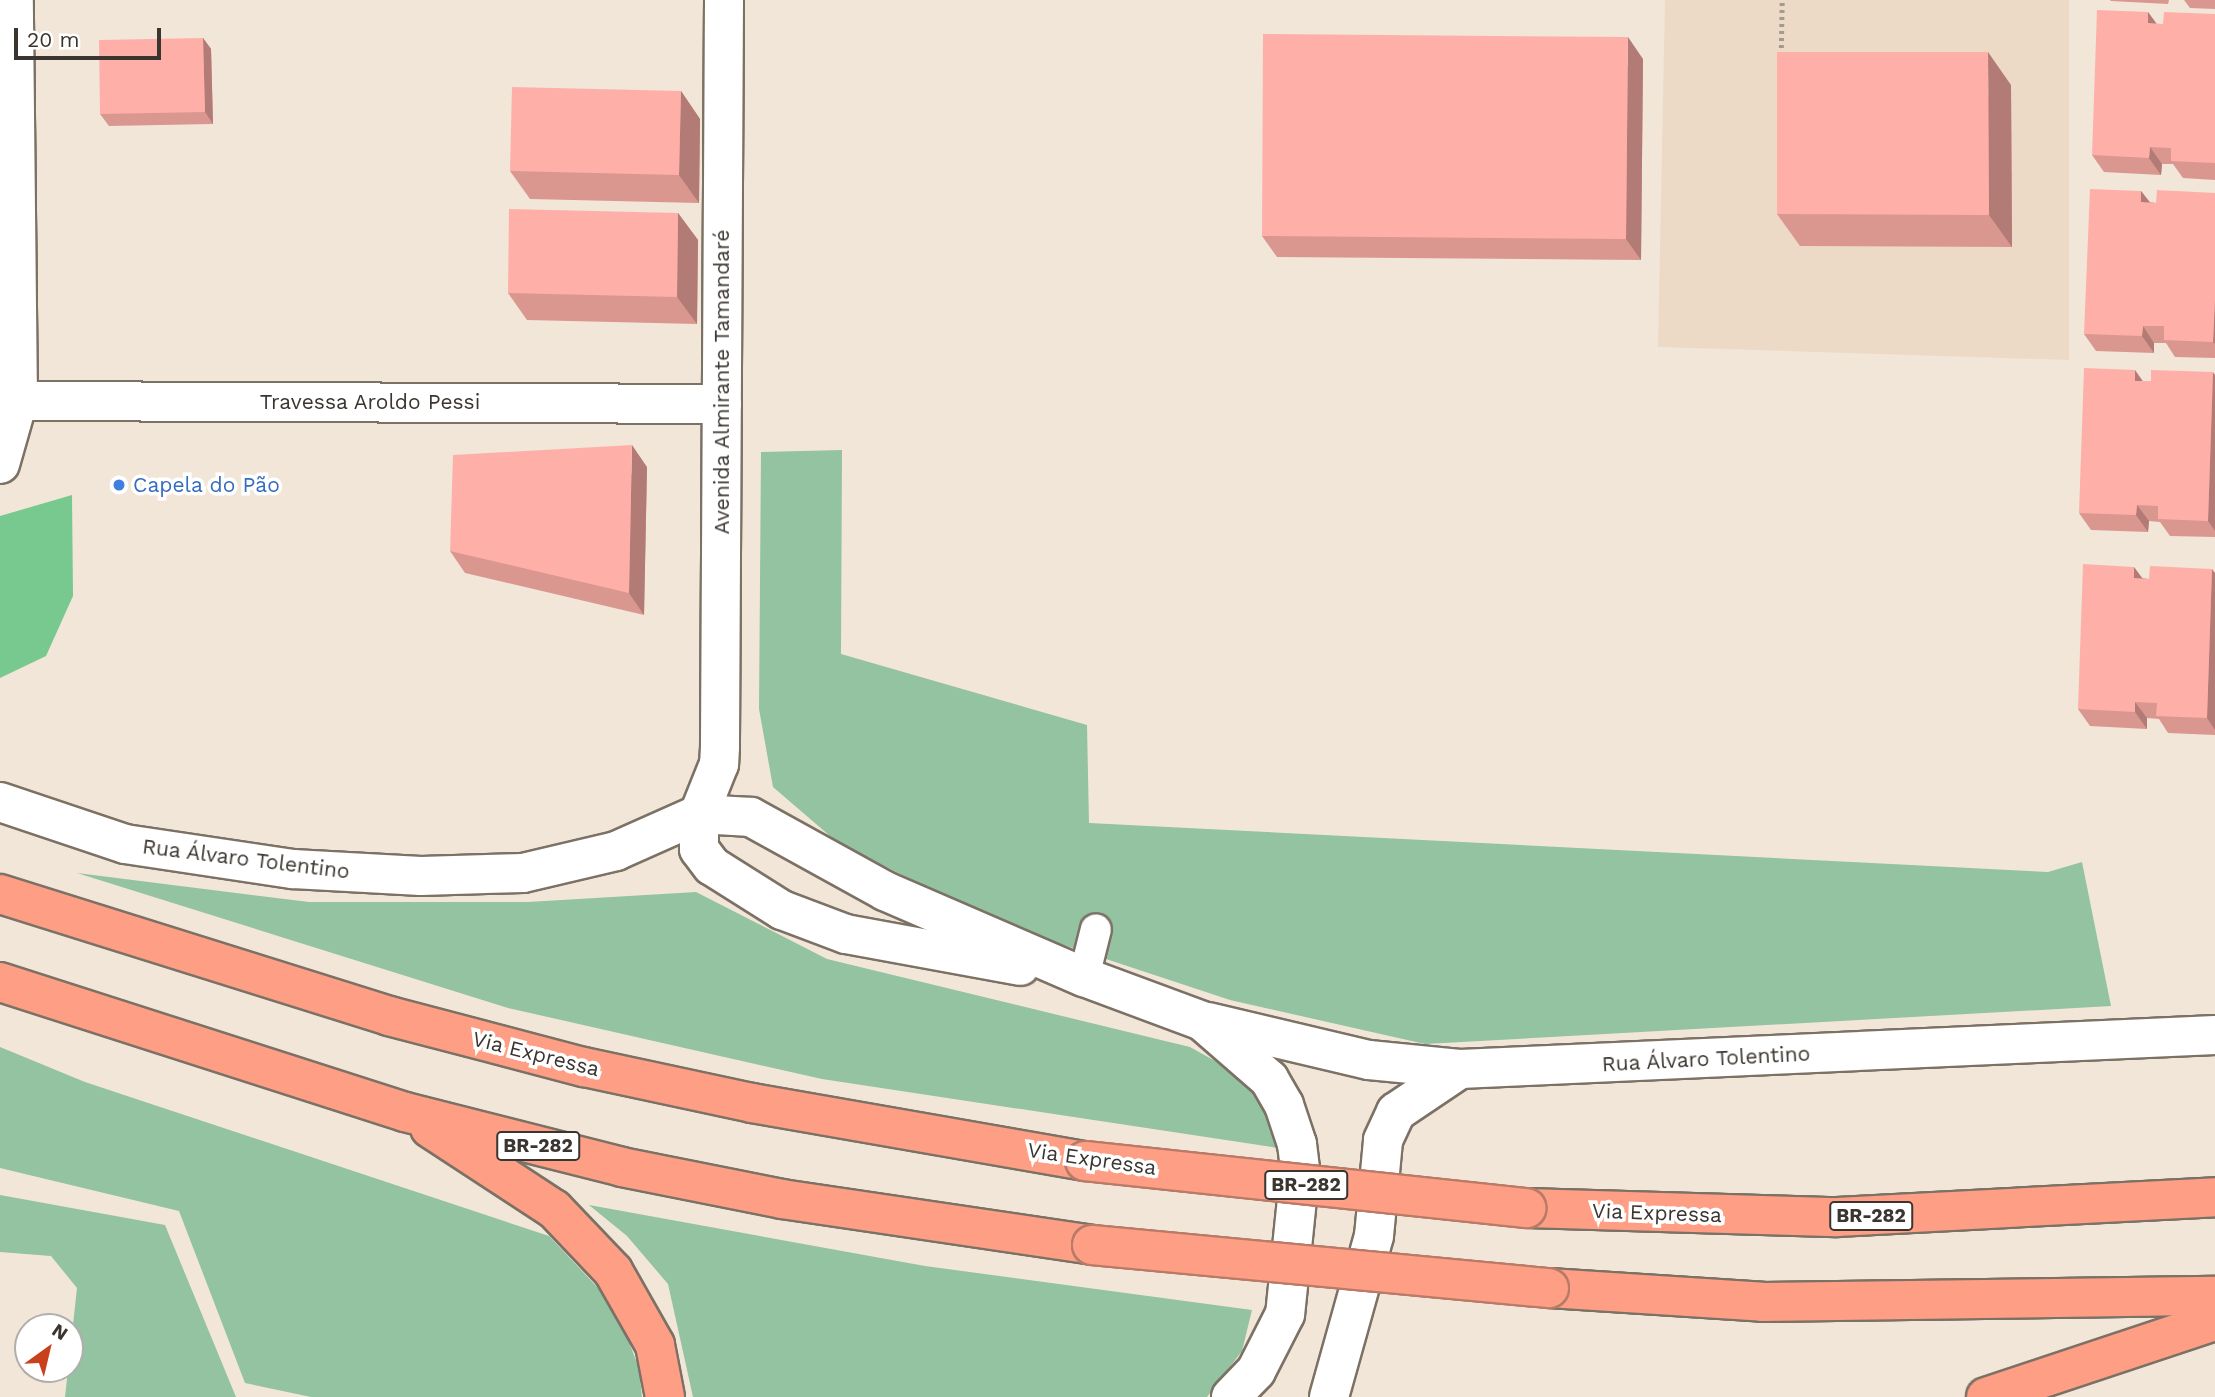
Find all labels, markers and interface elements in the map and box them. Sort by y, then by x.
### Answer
scale bar [18,14,164,58]
text: 20 m [27,27,79,52]
street label: Avenida Almirante Tamandaré [709,229,735,535]
street label: Travessa Aroldo Pessi [259,389,481,415]
place label: Capela do Pão [133,472,280,498]
marker: Capela do Pão [111,477,127,493]
street label: Rua Álvaro Tolentino [140,834,352,884]
street label: Via Expressa [470,1026,602,1082]
street label: Rua Álvaro Tolentino [1600,1041,1812,1077]
road number: BR-282 [496,1130,580,1162]
street label: Via Expressa [1026,1137,1158,1181]
road number: BR-282 [1264,1170,1348,1200]
street label: Via Expressa [1591,1198,1723,1228]
road number: BR-282 [1829,1200,1913,1232]
north arrow [14,1313,84,1383]
text: N [48,1318,72,1345]

